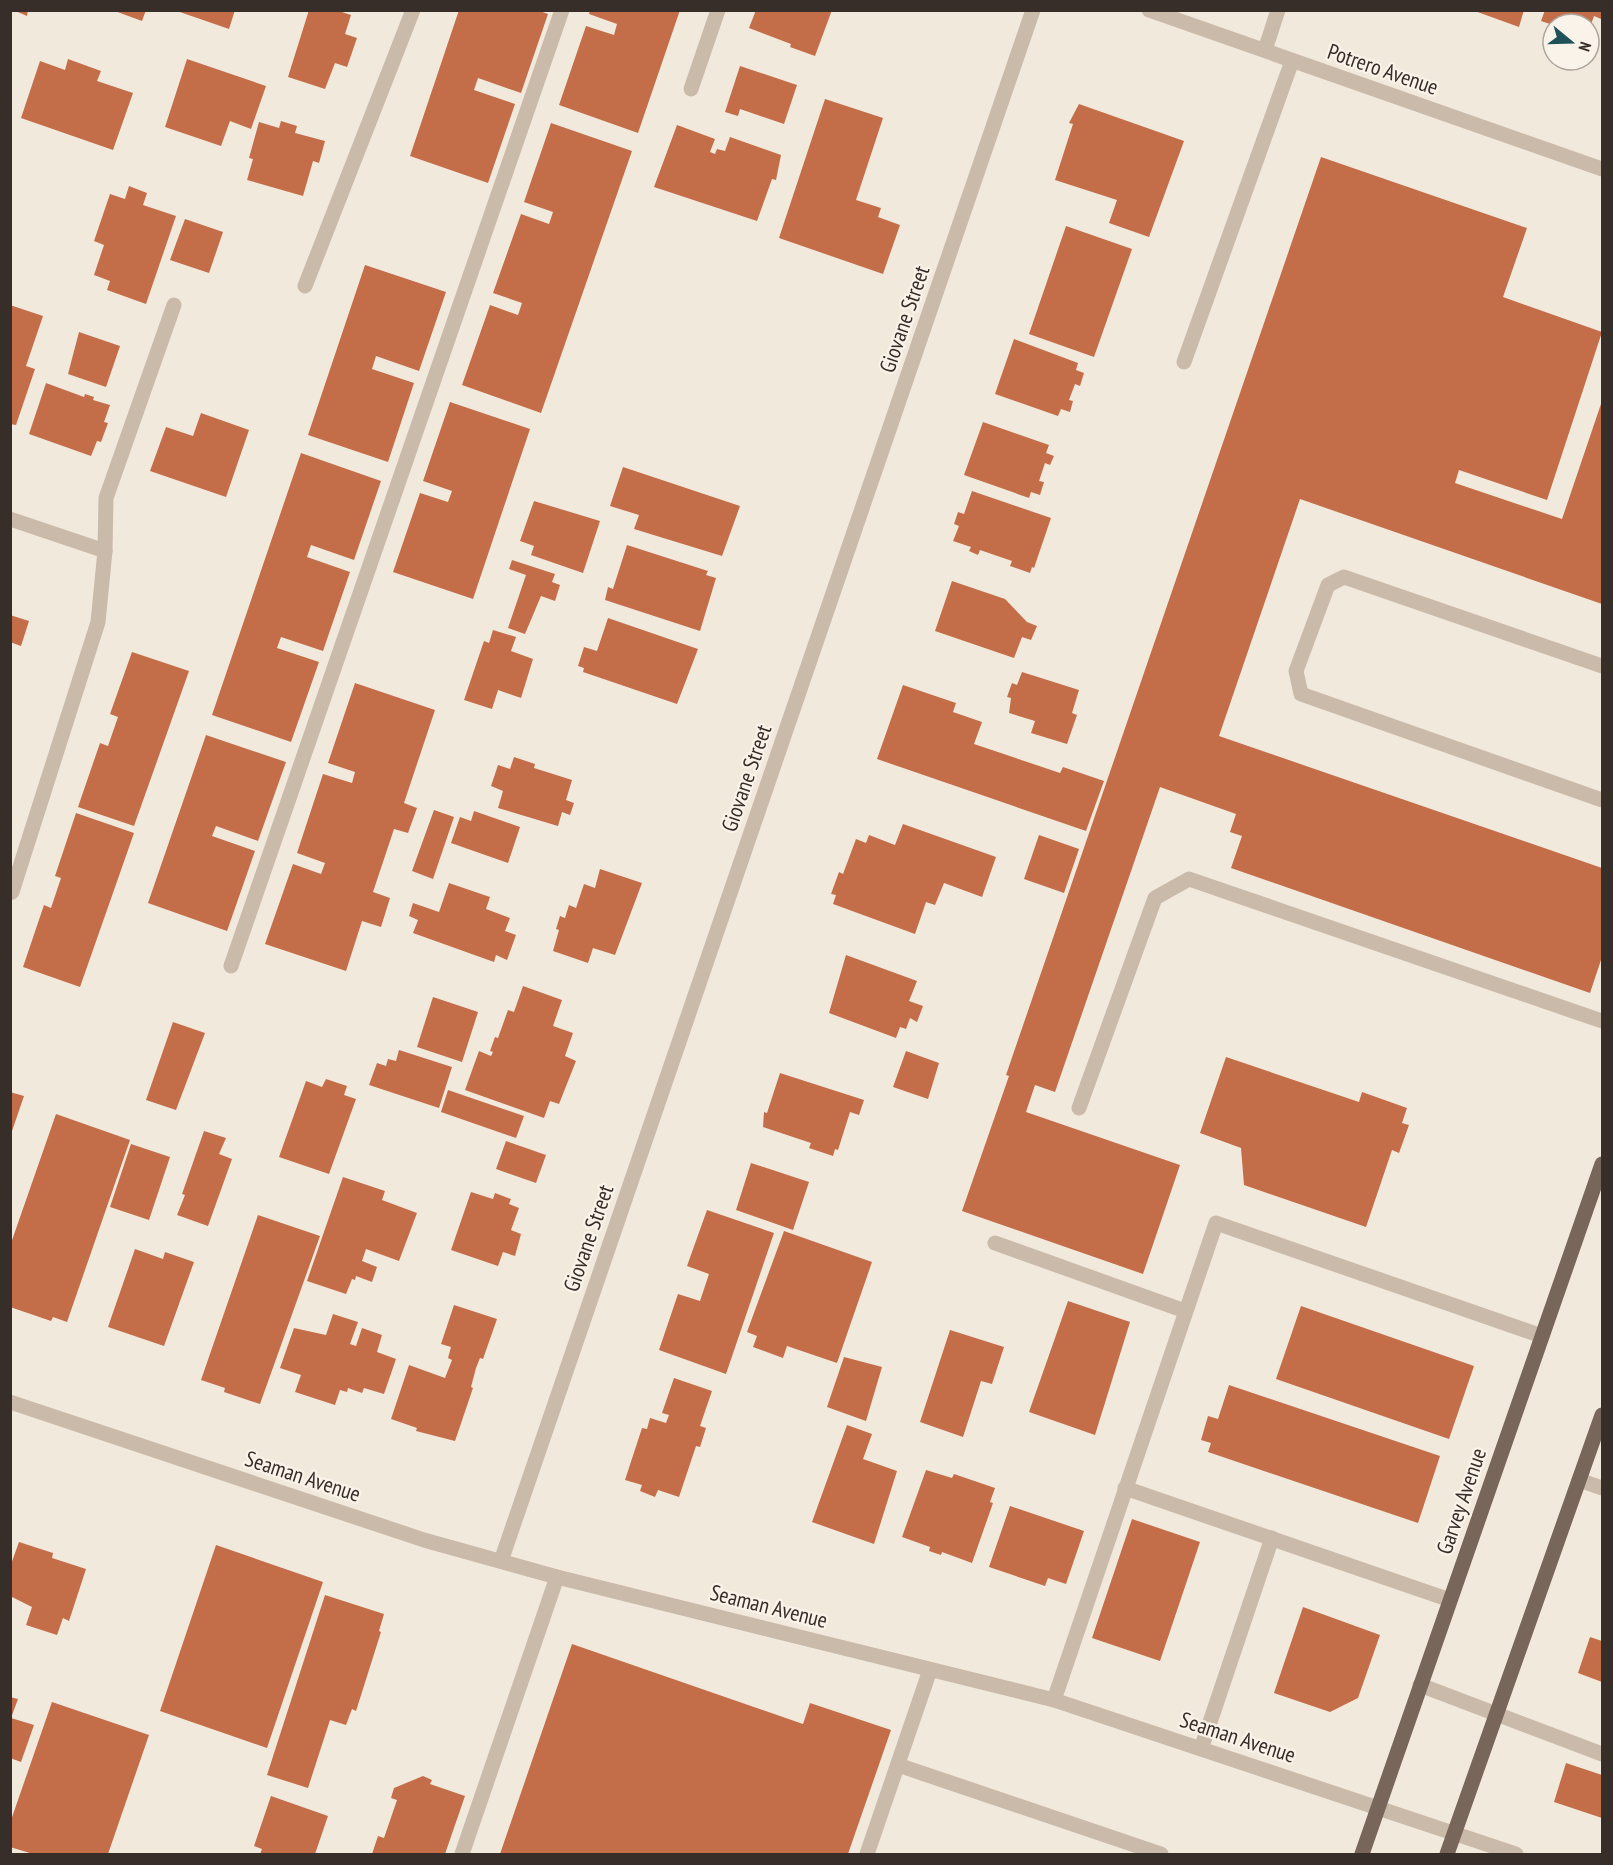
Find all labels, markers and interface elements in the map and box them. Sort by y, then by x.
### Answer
north arrow [1541,12,1601,72]
street label: Potrero Avenue [1324,37,1442,101]
text: N [1574,40,1596,54]
street label: Giovane Street [873,262,935,376]
street label: Giovane Street [715,721,777,835]
street label: Giovane Street [557,1181,619,1295]
street label: Seaman Avenue [242,1444,364,1508]
street label: Garvey Avenue [1430,1444,1492,1558]
street label: Seaman Avenue [707,1578,831,1634]
street label: Seaman Avenue [1177,1705,1299,1769]

